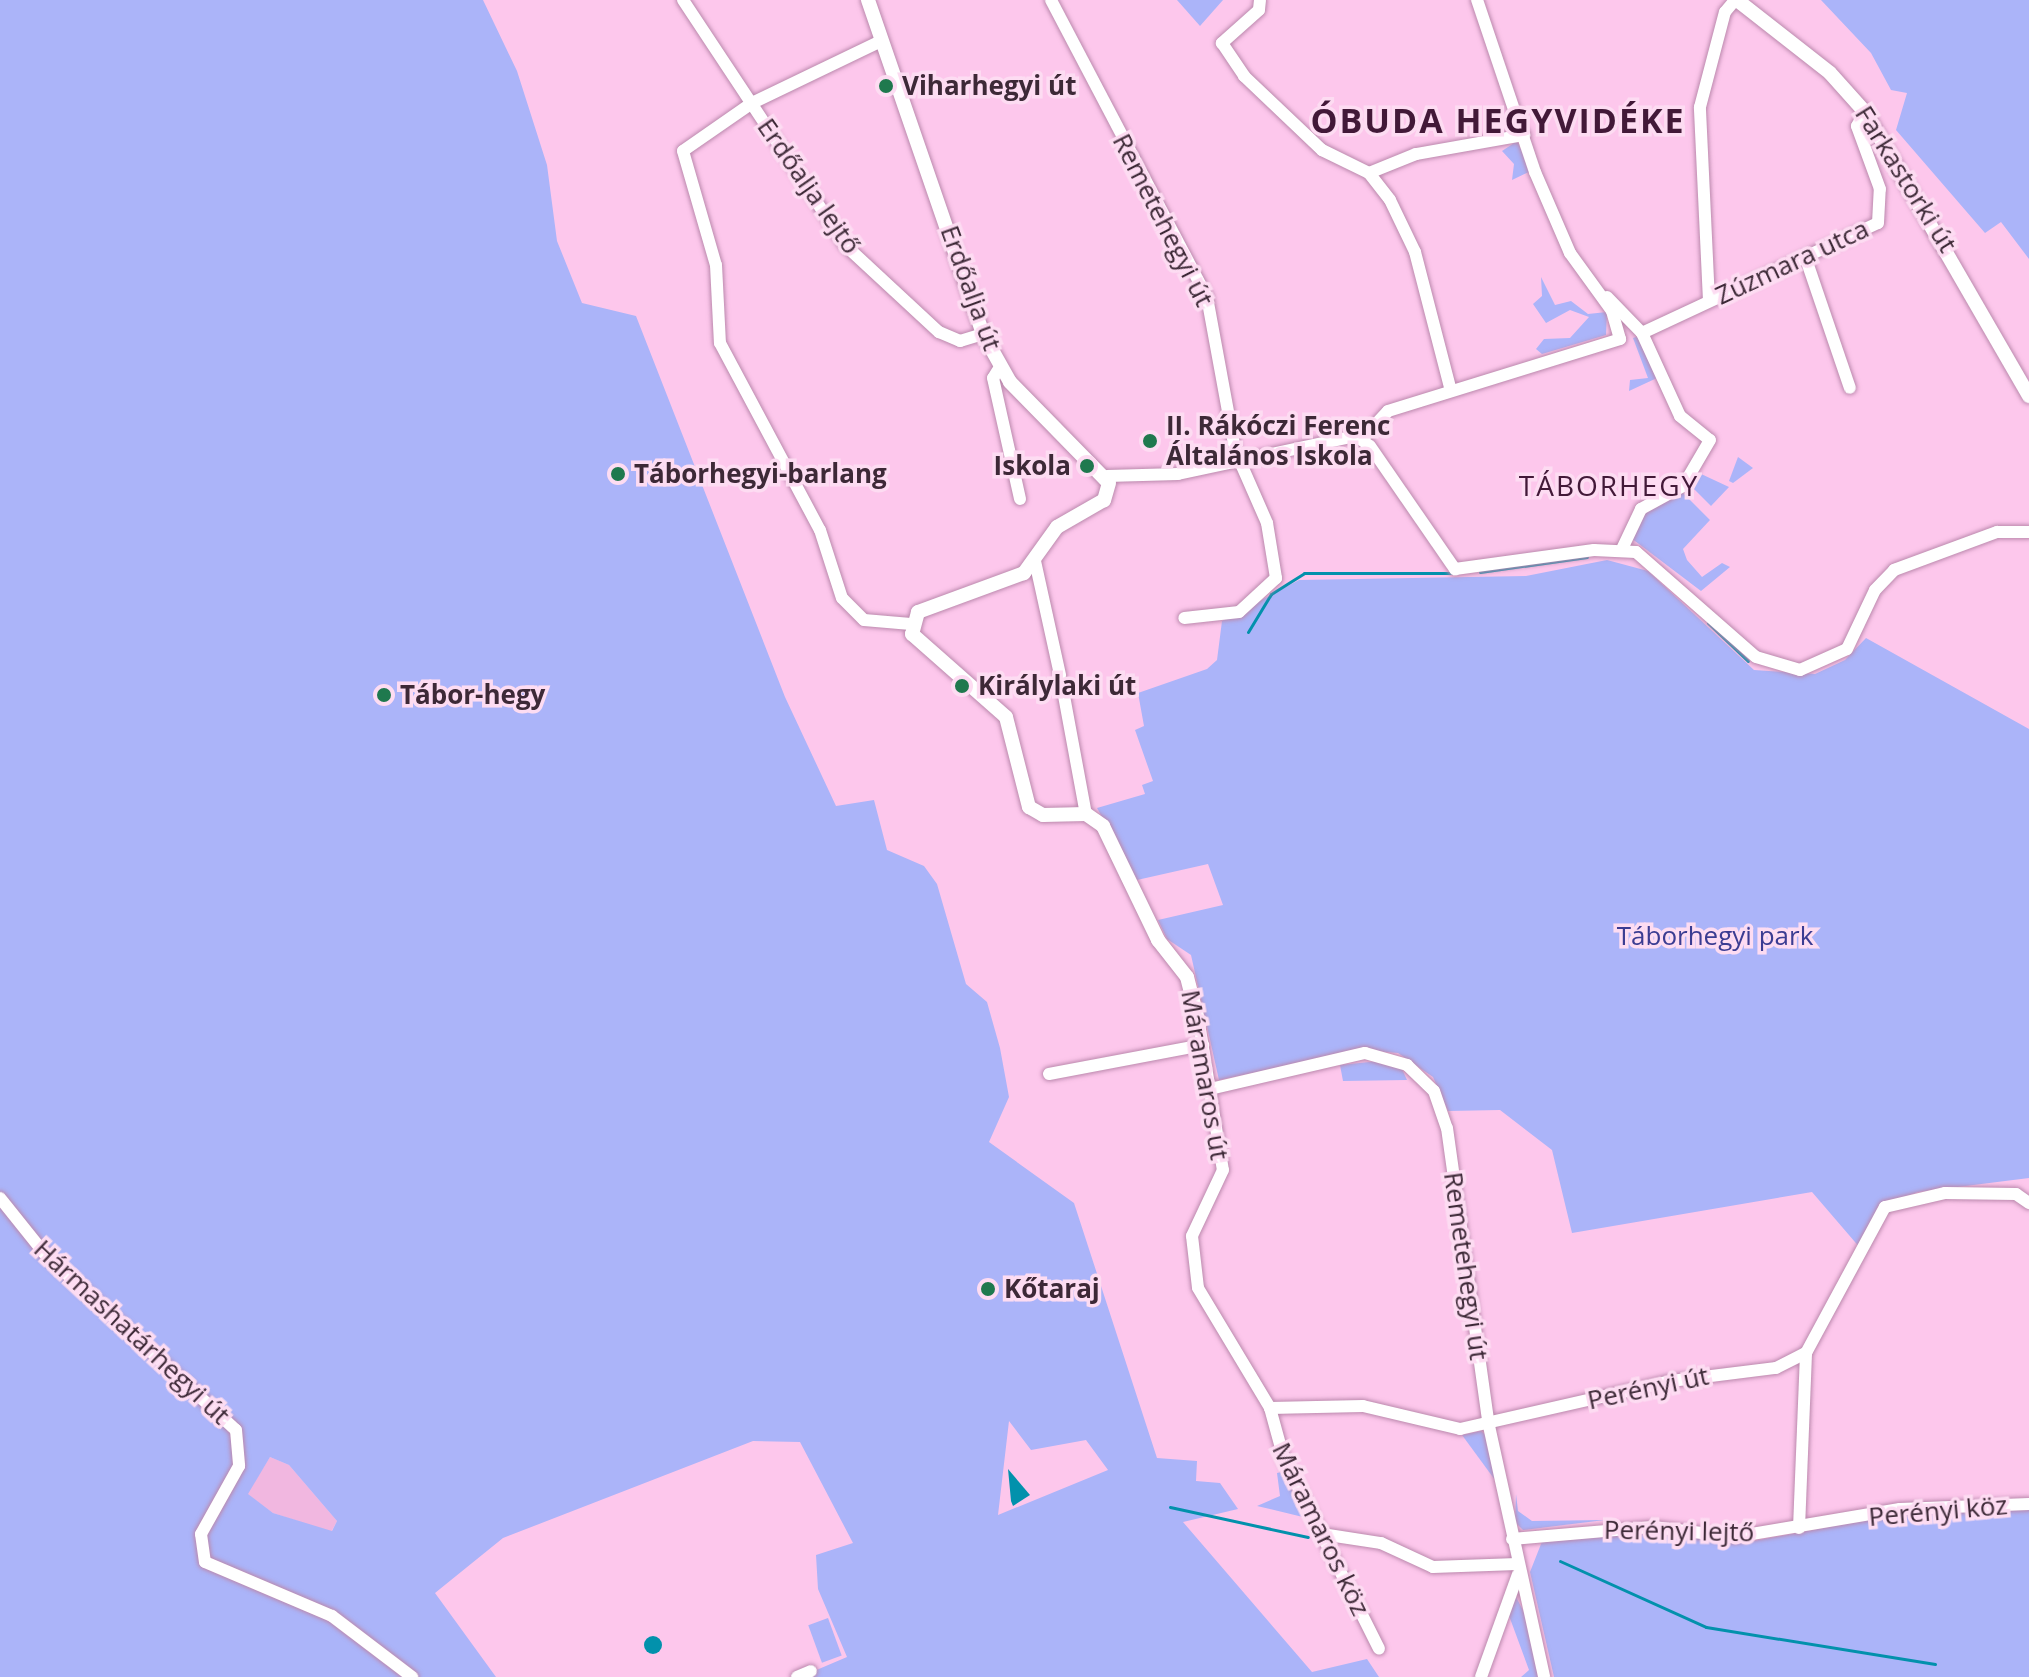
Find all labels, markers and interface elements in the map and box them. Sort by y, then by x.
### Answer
place label: Viharhegyi út [902,70,1076,102]
marker: Viharhegyi út [877,77,895,95]
street label: Farkastorki út [1849,100,1963,258]
district label: ÓBUDA HEGYVIDÉKE [1310,101,1686,141]
street label: Erdőalja lejtő [751,112,867,260]
street label: Remetehegyi út [1106,129,1220,311]
street label: Zúzmara utca [1710,213,1874,311]
street label: Erdőalja út [934,221,1008,355]
place label: II. Rákóczi Ferenc Általános Iskola [1166,410,1390,472]
marker: II. Rákóczi Ferenc Általános Iskola [1141,432,1159,450]
place label: Iskola [994,450,1071,482]
marker: Iskola [1078,457,1096,475]
place label: Táborhegyi-barlang [634,458,887,490]
marker: Táborhegyi-barlang [609,465,627,483]
district label: TÁBORHEGY [1519,468,1699,502]
place label: Királylaki út [978,670,1136,702]
marker: Királylaki út [953,677,971,695]
place label: Tábor-hegy [400,679,545,711]
marker: Tábor-hegy [375,686,393,704]
park label: Táborhegyi park [1617,920,1813,952]
street label: Máramaros út [1175,988,1235,1162]
street label: Remetehegyi út [1437,1170,1495,1362]
street label: Hármashatárhegyi út [28,1233,236,1431]
place label: Kőtaraj [1004,1273,1100,1305]
marker: Kőtaraj [979,1280,997,1298]
street label: Perényi út [1585,1360,1711,1416]
street label: Máramaros köz [1266,1438,1376,1620]
street label: Perényi köz [1867,1489,2009,1533]
street label: Perényi lejtő [1604,1514,1754,1548]

